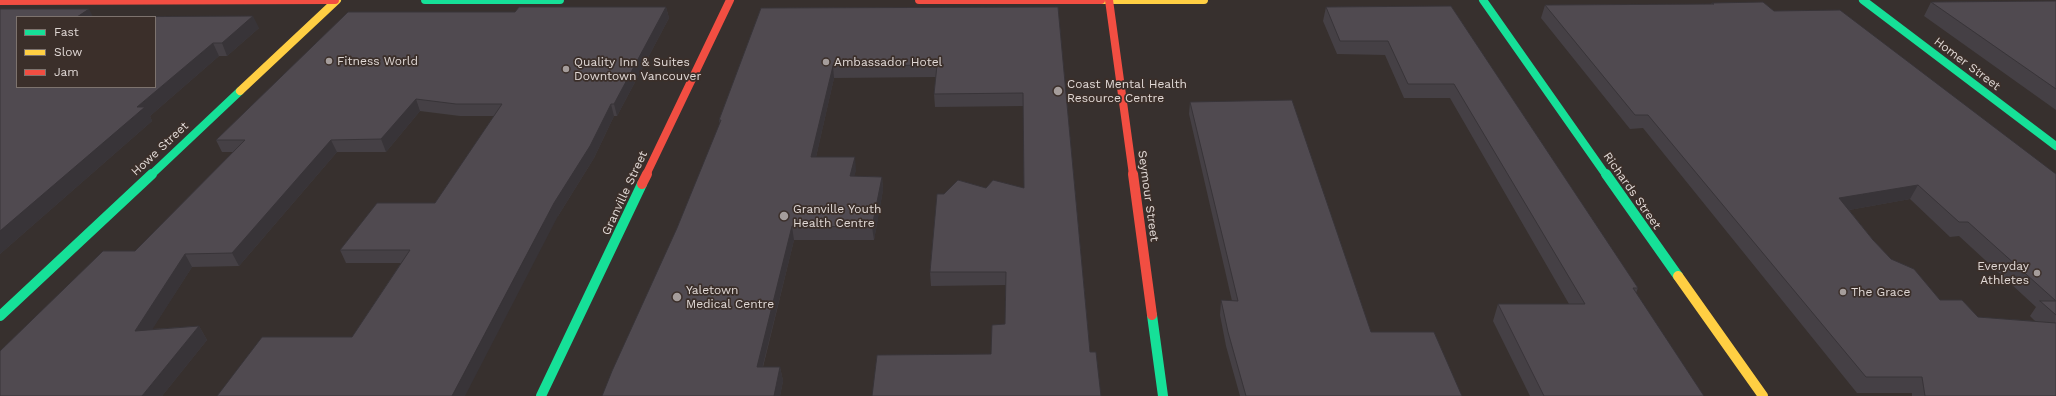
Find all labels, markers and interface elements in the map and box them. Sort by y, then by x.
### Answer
legend [16,16,156,88]
text: Fast [54,25,79,39]
street label: Homer Street [1931,34,2003,94]
text: Slow [54,45,82,59]
place label: Fitness World [337,54,418,68]
place label: Quality Inn & Suites Downtown Vancouver [574,55,701,83]
place label: Ambassador Hotel [834,55,942,69]
marker: Fitness World [324,56,334,66]
marker: Ambassador Hotel [821,57,831,67]
marker: Quality Inn & Suites Downtown Vancouver [561,64,571,74]
text: Jam [54,65,79,79]
place label: Coast Mental Health Resource Centre [1067,77,1187,105]
marker: Coast Mental Health Resource Centre [1052,85,1064,97]
street label: Howe Street [129,119,191,179]
street label: Granville Street [599,149,651,237]
street label: Seymour Street [1134,150,1162,242]
street label: Richards Street [1600,150,1664,232]
place label: Granville Youth Health Centre [793,202,881,230]
marker: Granville Youth Health Centre [778,210,790,222]
place label: Everyday Athletes [1977,259,2029,287]
marker: Everyday Athletes [2032,268,2042,278]
place label: Yaletown Medical Centre [686,283,774,311]
place label: The Grace [1851,285,1910,299]
marker: The Grace [1838,287,1848,297]
marker: Yaletown Medical Centre [671,291,683,303]

